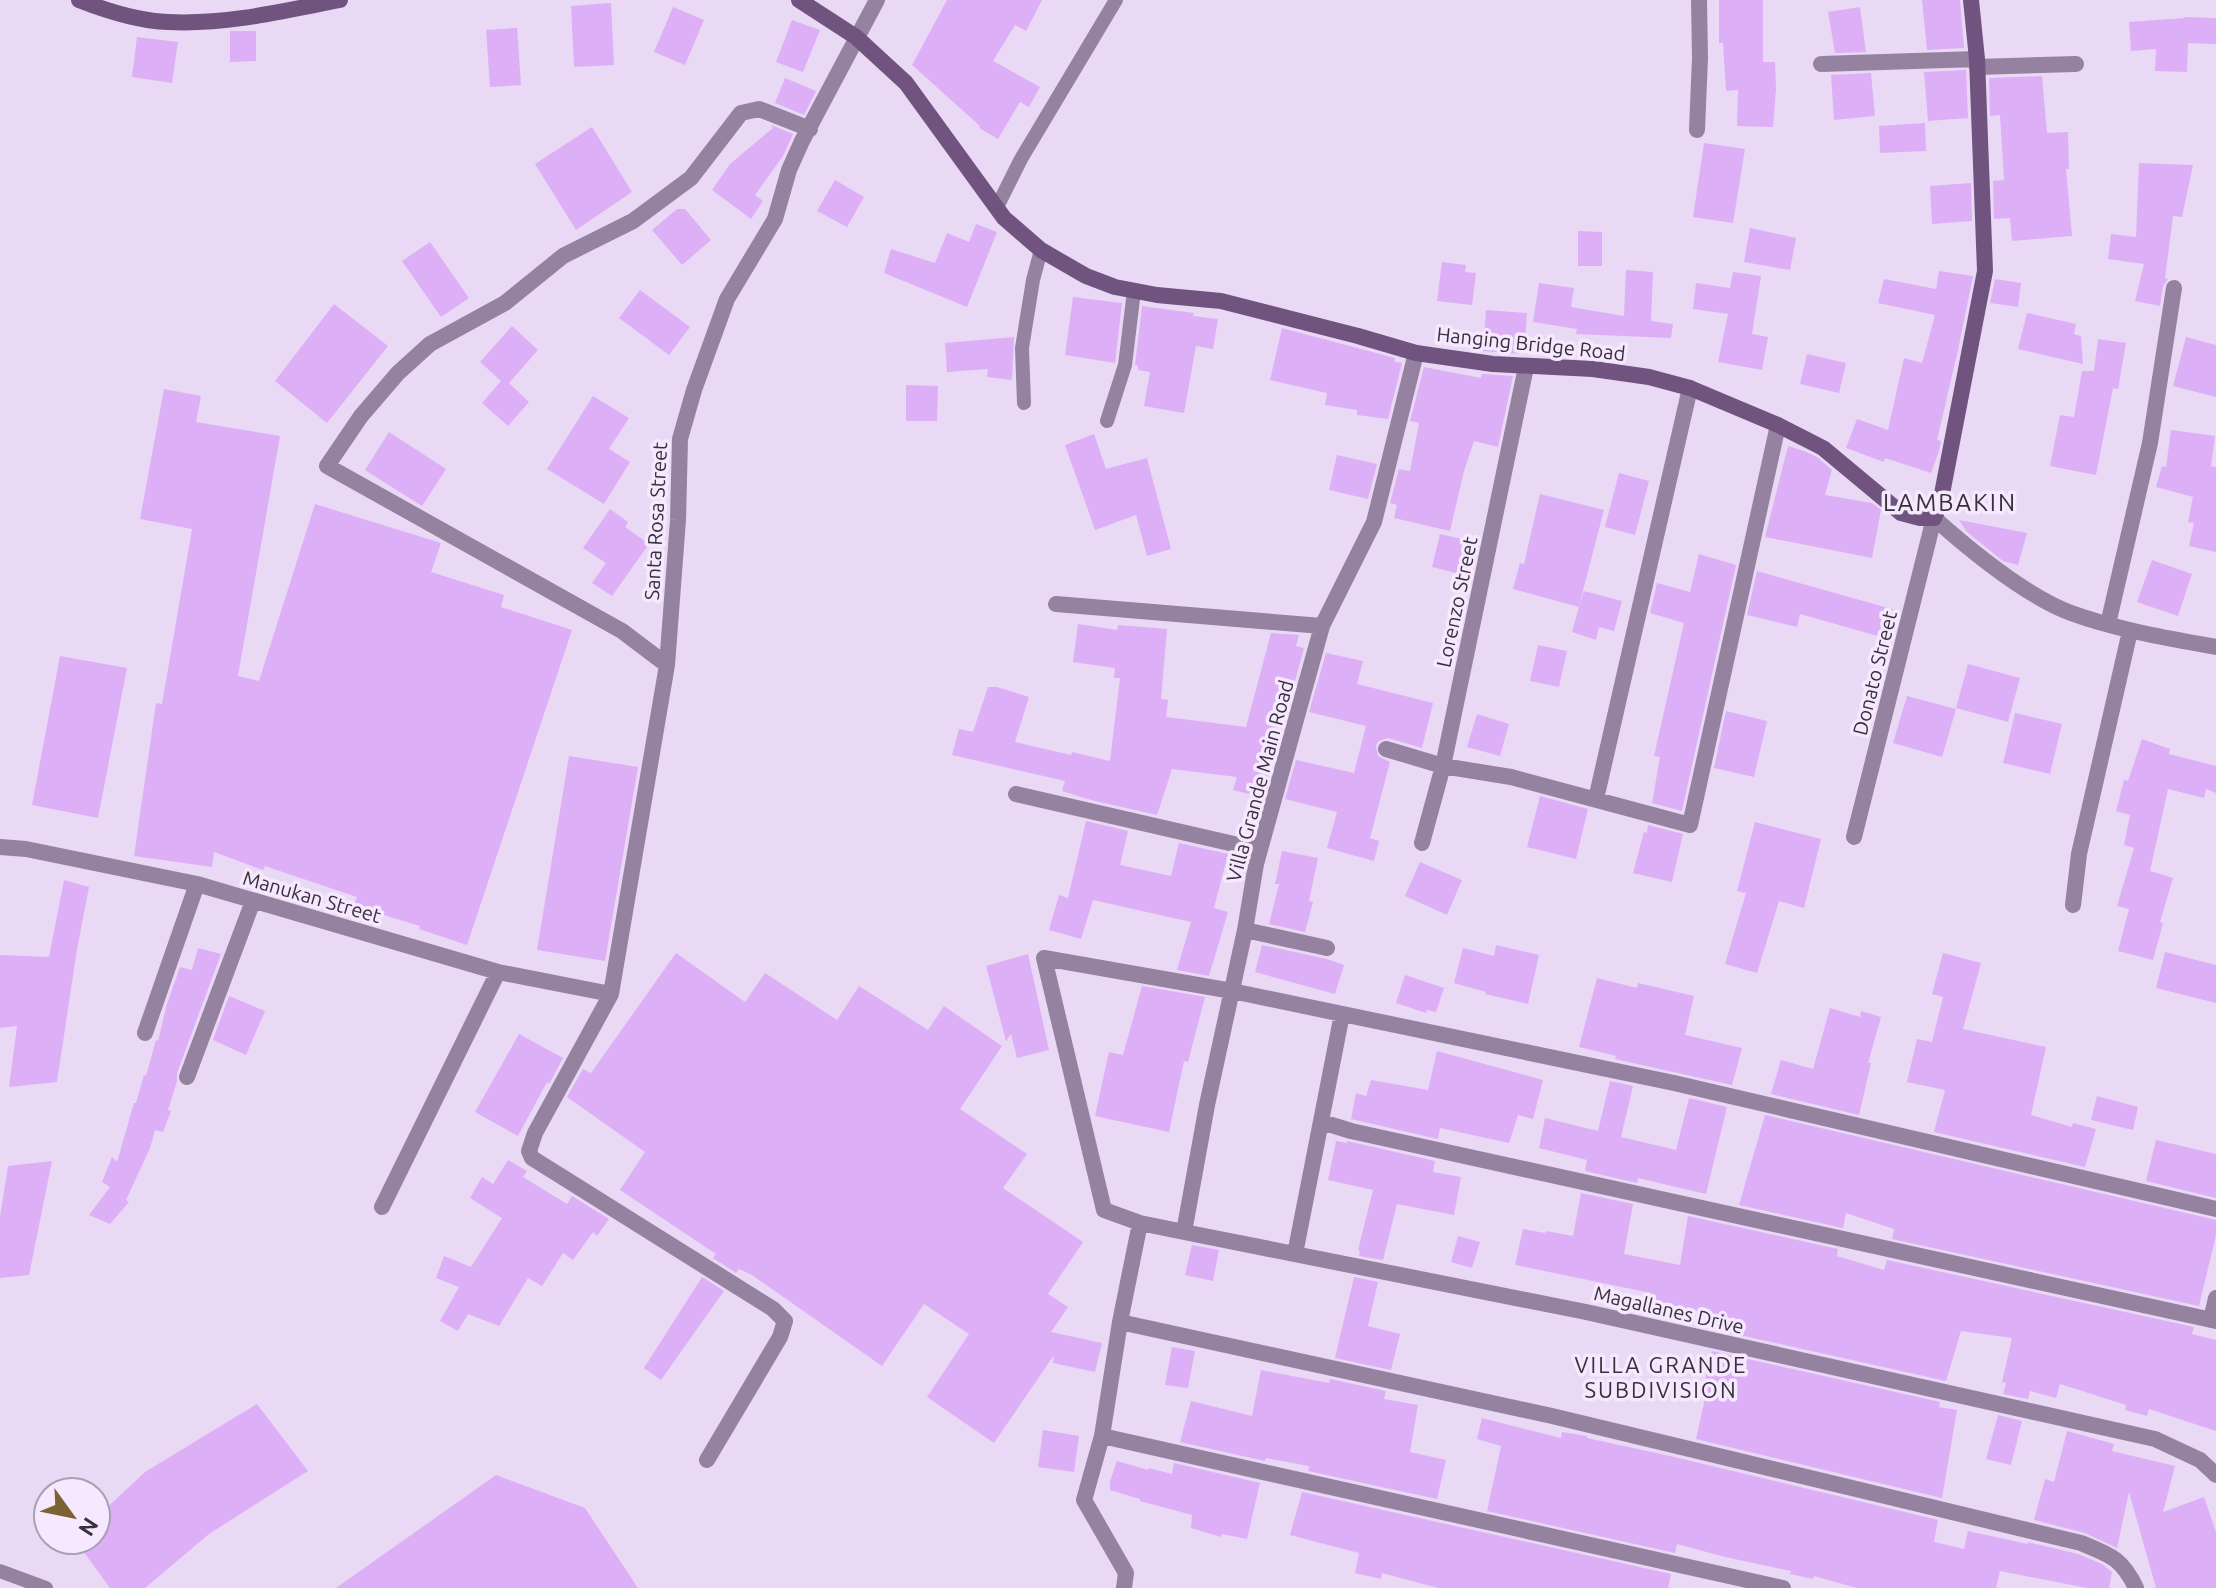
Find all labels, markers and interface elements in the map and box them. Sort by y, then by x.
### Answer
street label: Hanging Bridge Road [1436,322,1627,365]
street label: Santa Rosa Street [640,441,671,601]
district label: LAMBAKIN [1883,489,2017,516]
street label: Lorenzo Street [1431,534,1482,669]
street label: Donato Street [1848,608,1901,738]
street label: Villa Grande Main Road [1221,677,1298,884]
street label: Manukan Street [240,866,384,927]
street label: Magallanes Drive [1592,1281,1746,1338]
district label: VILLA GRANDE SUBDIVISION [1575,1352,1747,1402]
north arrow [32,1476,112,1556]
text: N [74,1513,104,1541]

